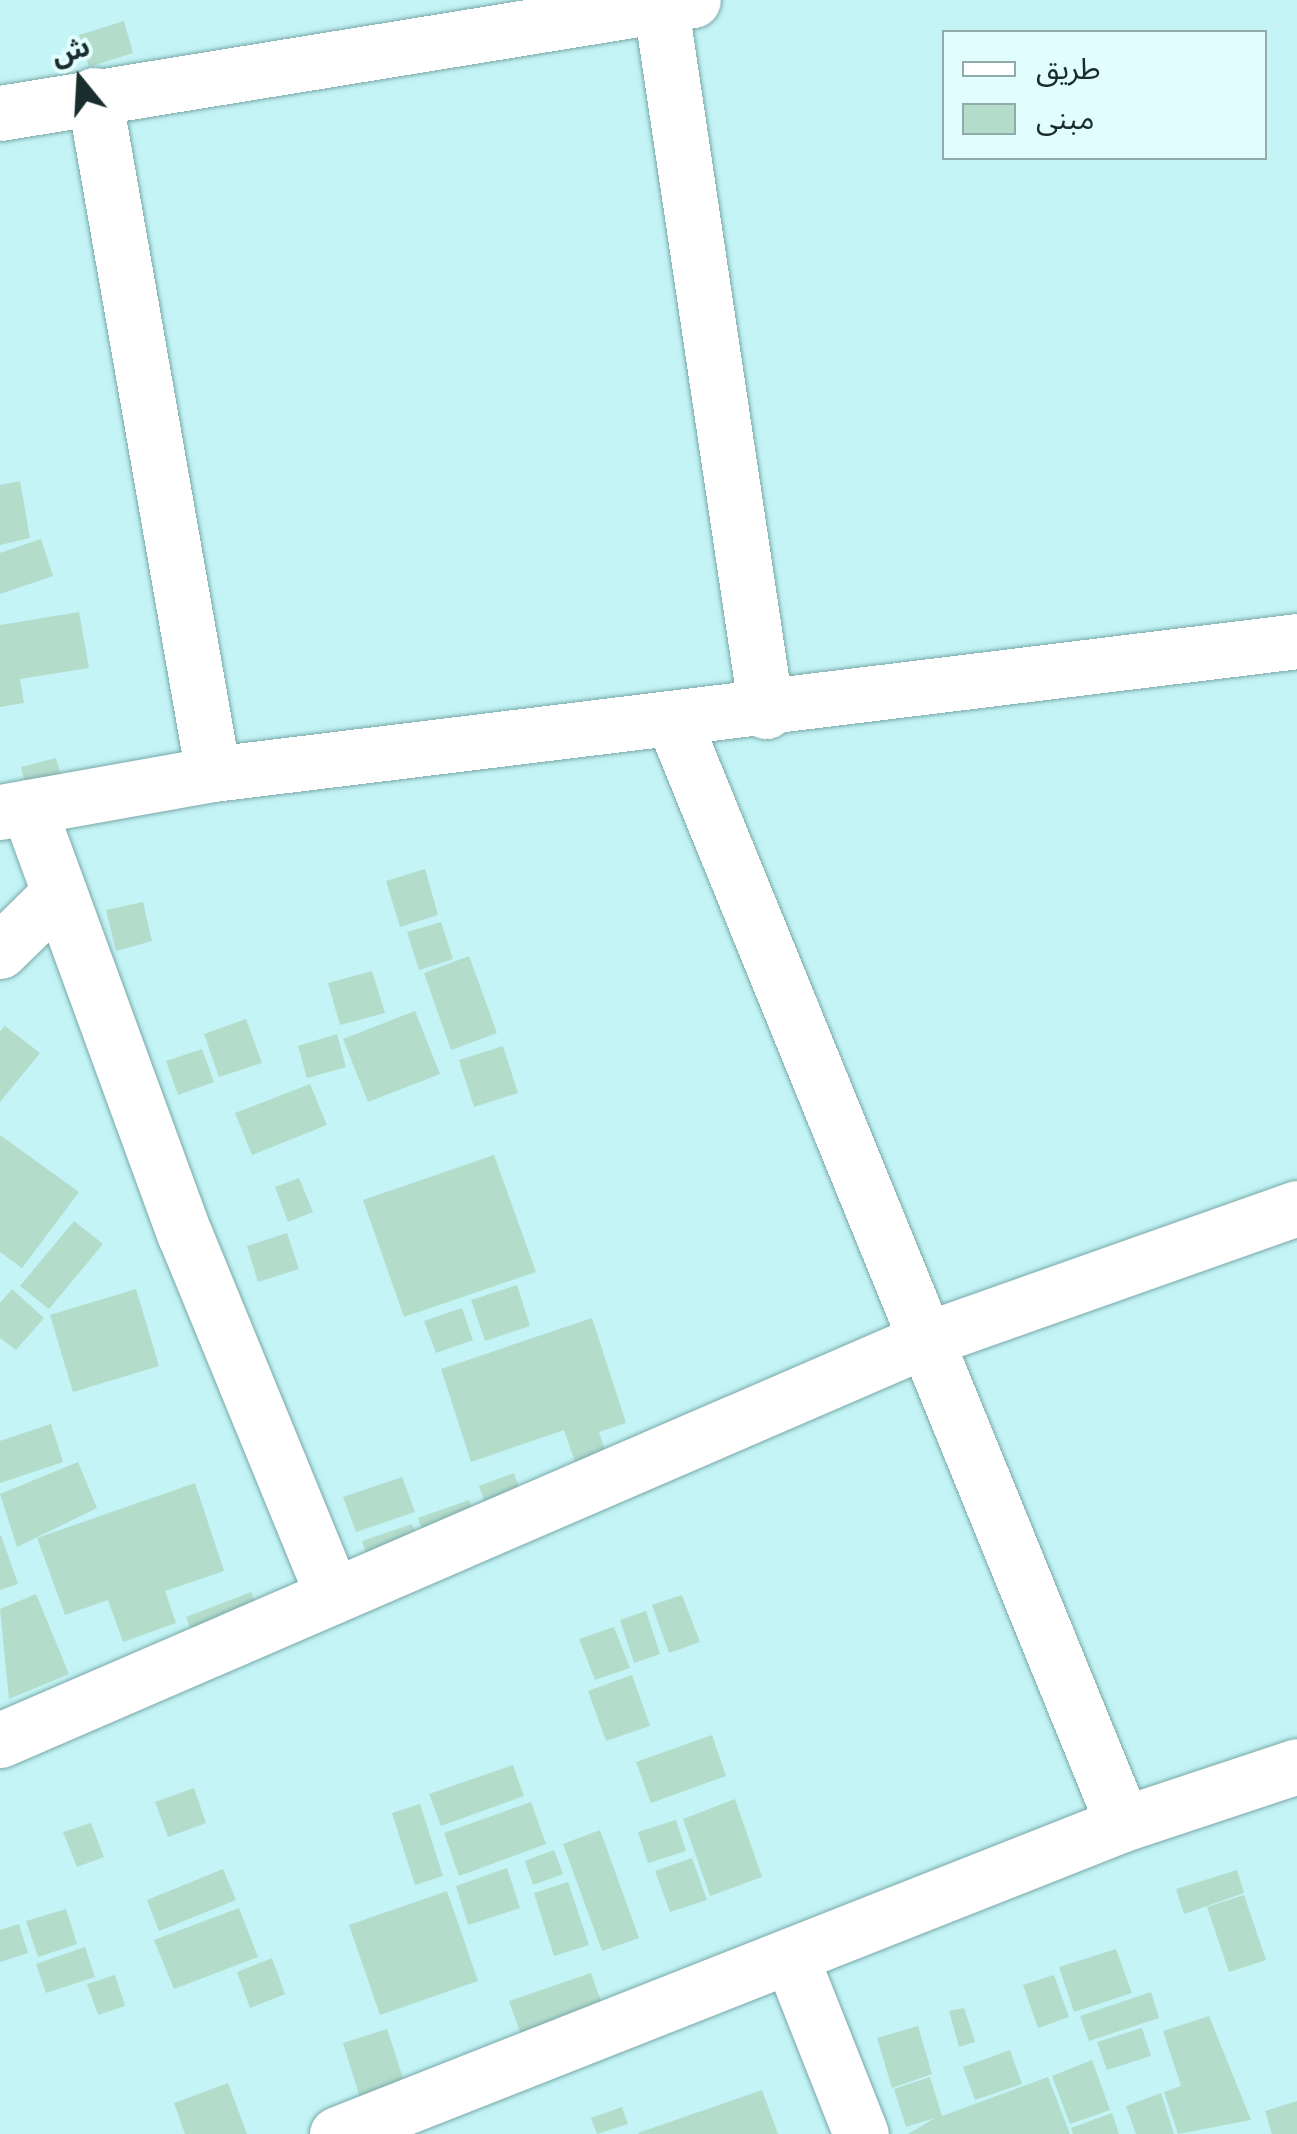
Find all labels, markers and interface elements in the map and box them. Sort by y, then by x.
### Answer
text: ش [47,29,94,73]
north arrow [30,30,130,130]
legend [942,30,1267,160]
text: طريق [1036,51,1101,87]
text: مبنى [1036,101,1094,137]

